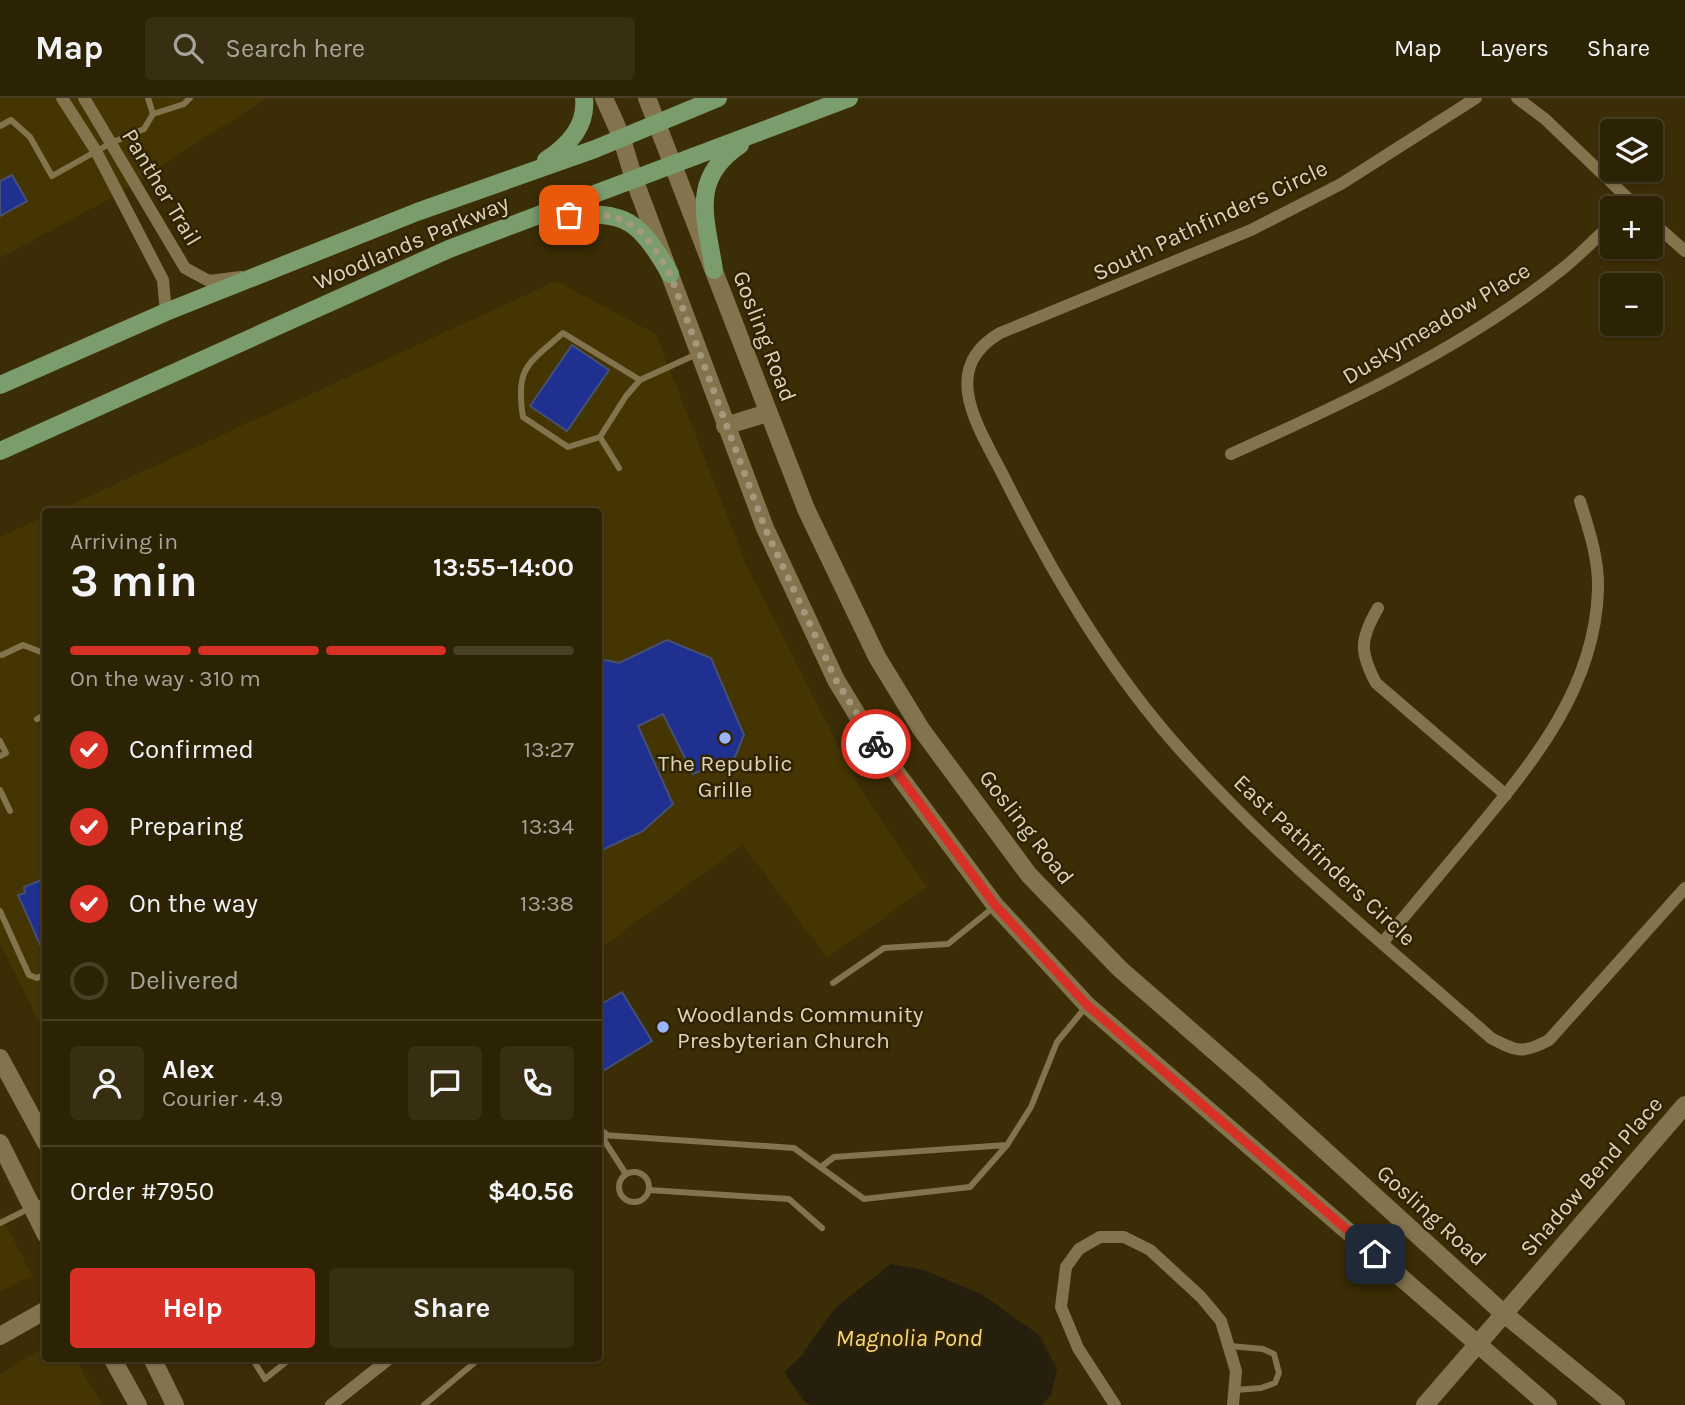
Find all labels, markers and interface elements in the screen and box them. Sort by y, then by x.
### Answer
search box [145,17,635,80]
text: Map [35,29,103,67]
icon: search [169,29,207,67]
text: Search here [225,33,365,64]
text: Map [1394,34,1442,62]
text: Layers [1480,34,1549,62]
text: Share [1587,34,1650,62]
map controls [1600,119,1663,336]
button: layers [1600,119,1663,182]
street label: Panther Trail [116,124,207,251]
street label: South Pathfinders Circle [1089,154,1332,287]
pin [539,185,599,245]
street label: Woodlands Parkway [310,189,513,296]
icon: bag [550,196,588,234]
button: + [1600,196,1663,259]
street label: Duskymeadow Place [1337,257,1535,390]
street label: Gosling Road [727,267,802,405]
button: − [1600,273,1663,336]
text: Arriving in [70,528,178,555]
text: 13:55–14:00 [433,552,574,583]
text: 3 min [70,554,198,608]
text: On the way · 310 m [70,665,261,692]
courier [841,709,911,779]
icon: bike [857,725,895,763]
marker: The Republic Grille [717,730,733,746]
icon: check [70,731,108,769]
text: Confirmed [129,734,254,765]
text: 13:27 [523,736,574,763]
place label: The Republic Grille [658,750,792,803]
street label: Gosling Road [973,765,1080,890]
street label: East Pathfinders Circle [1228,769,1421,952]
icon: check [70,808,108,846]
text: Preparing [129,811,243,842]
text: 13:34 [521,813,574,840]
icon: check [70,885,108,923]
text: On the way [129,888,258,919]
text: 13:38 [520,890,574,917]
text: Delivered [129,965,239,996]
place label: Woodlands Community Presbyterian Church [677,1001,924,1054]
marker: Woodlands Community Presbyterian Church [655,1019,671,1035]
button: person [70,1046,144,1120]
button: chat [408,1046,482,1120]
button: phone [500,1046,574,1120]
text: Alex [162,1054,214,1085]
text: Courier · 4.9 [162,1085,283,1112]
street label: Shadow Bend Place [1514,1091,1668,1262]
street label: Gosling Road [1371,1159,1492,1272]
text: Order #7950 [70,1176,214,1207]
text: $40.56 [488,1176,574,1207]
pin [1345,1224,1405,1284]
icon: home [1356,1235,1394,1273]
button: Help [70,1268,315,1348]
button: Share [329,1268,574,1348]
water label: Magnolia Pond [836,1324,983,1352]

